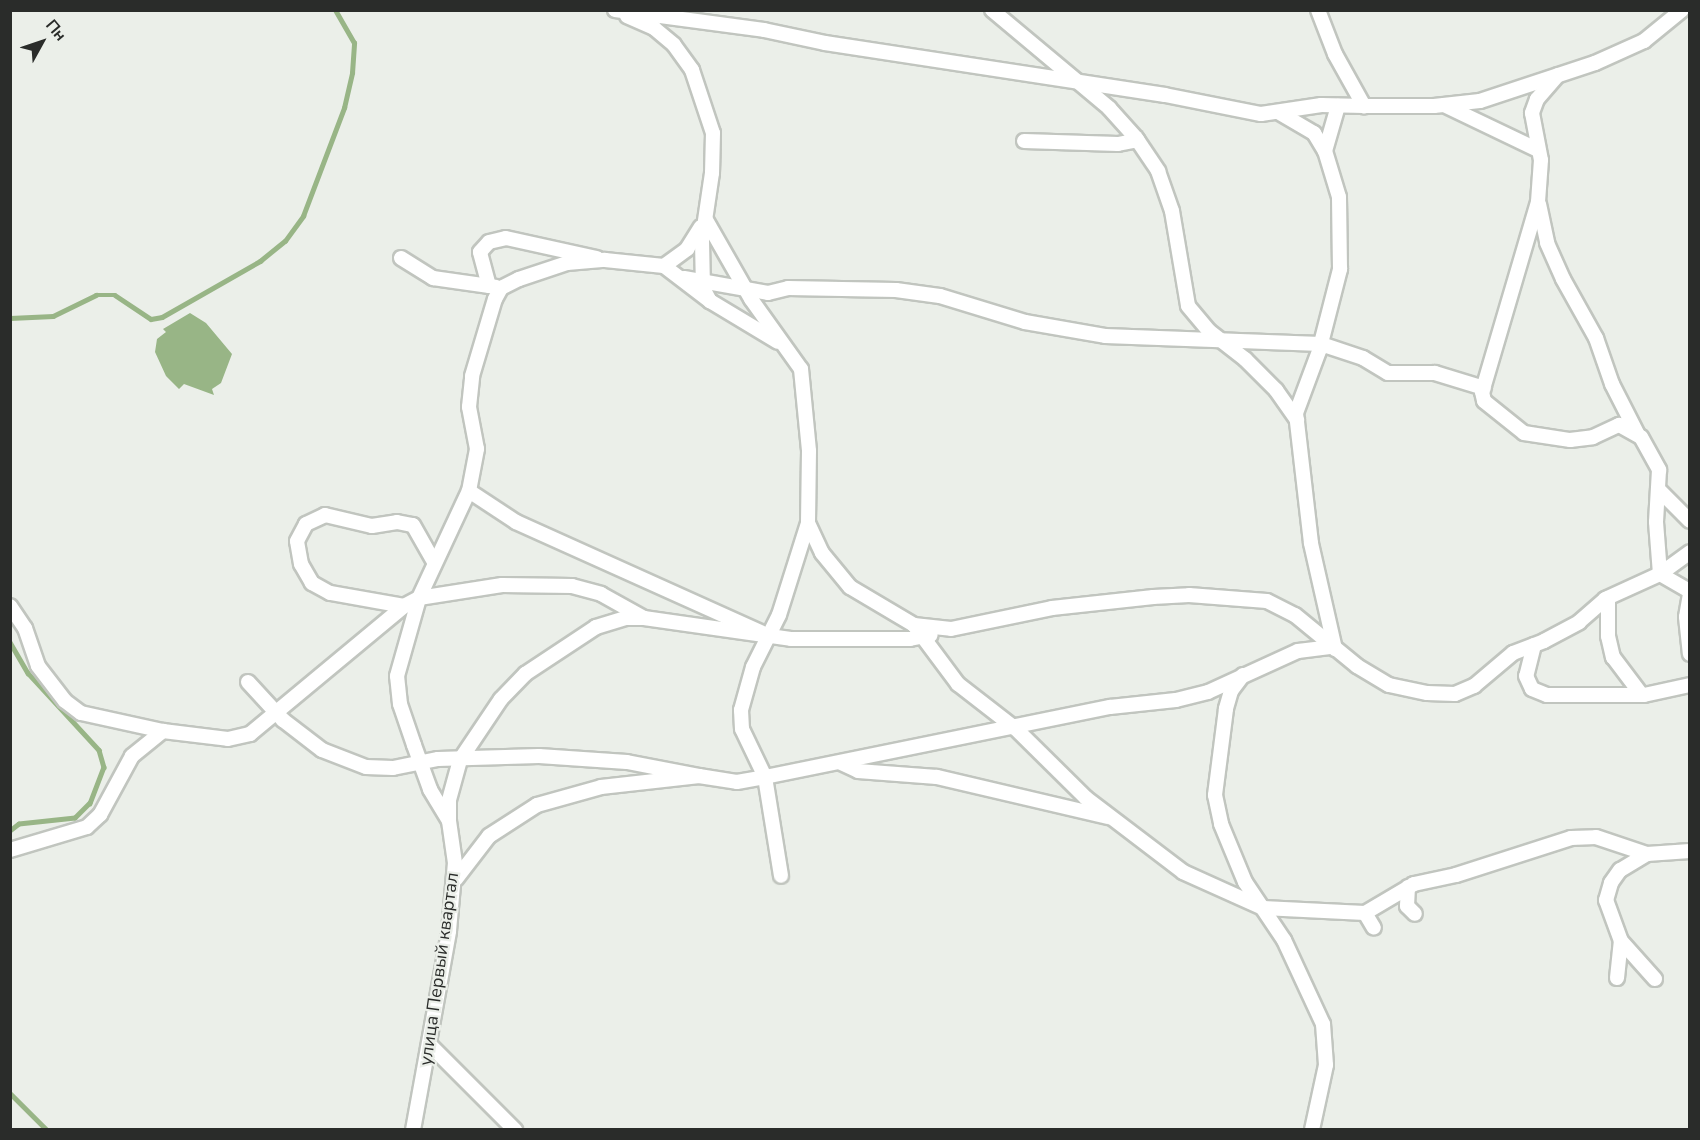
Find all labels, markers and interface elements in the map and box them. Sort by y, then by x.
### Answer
north arrow [12,12,72,72]
text: Пн [40,15,71,46]
street label: улица Первый квартал [415,871,463,1067]

